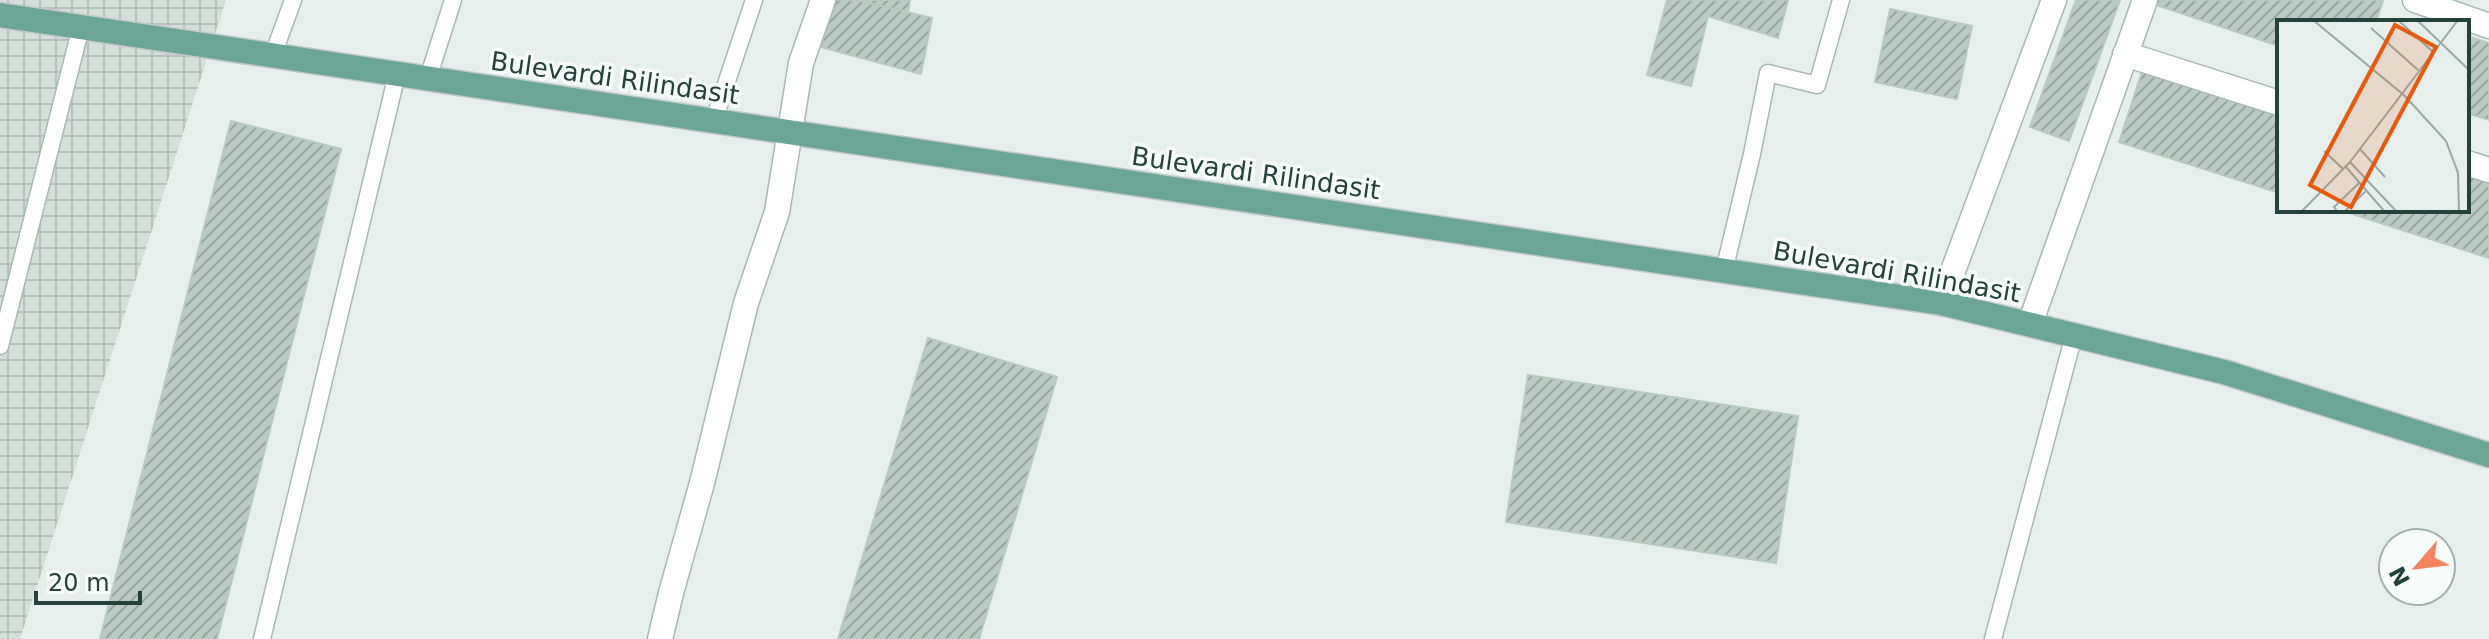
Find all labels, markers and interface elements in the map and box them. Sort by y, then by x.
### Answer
inset map [2277,20,2469,212]
street label: Bulevardi Rilindasit [489,46,741,110]
street label: Bulevardi Rilindasit [1130,141,1382,205]
street label: Bulevardi Rilindasit [1771,235,2023,309]
north arrow [2377,527,2457,607]
scale bar [36,555,140,605]
text: N [2384,562,2415,590]
text: 20 m [48,569,110,597]

